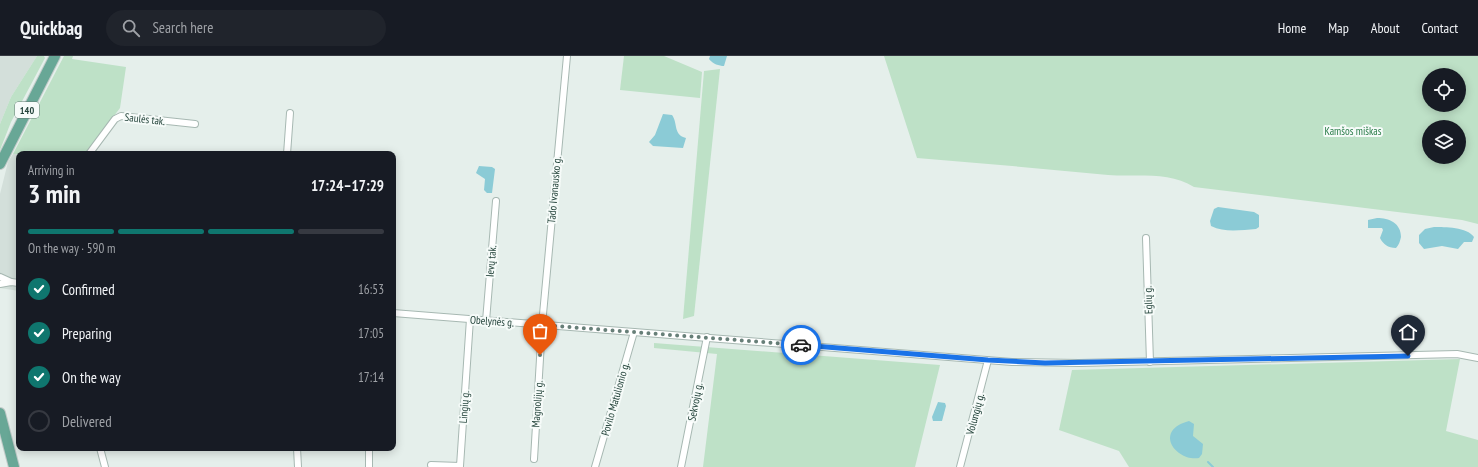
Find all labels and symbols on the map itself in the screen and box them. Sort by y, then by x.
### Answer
road number: 140 [15,102,39,118]
street label: Saulės tak. [124,110,166,128]
park label: Kamšos miškas [1325,124,1382,138]
street label: Tado Ivanausko g. [544,156,564,224]
street label: Ievų tak. [483,244,499,278]
street label: Eglių g. [1141,286,1155,314]
street label: Obelynės g. [469,312,515,330]
pin [523,314,557,355]
pin [1391,315,1425,356]
courier [781,325,821,365]
street label: Povilo Matulionio g. [598,361,632,437]
street label: Magnolijų g. [528,380,546,428]
street label: Sekvojų g. [684,382,706,422]
street label: Lingių g. [456,390,472,424]
street label: Volungių g. [962,392,987,437]

